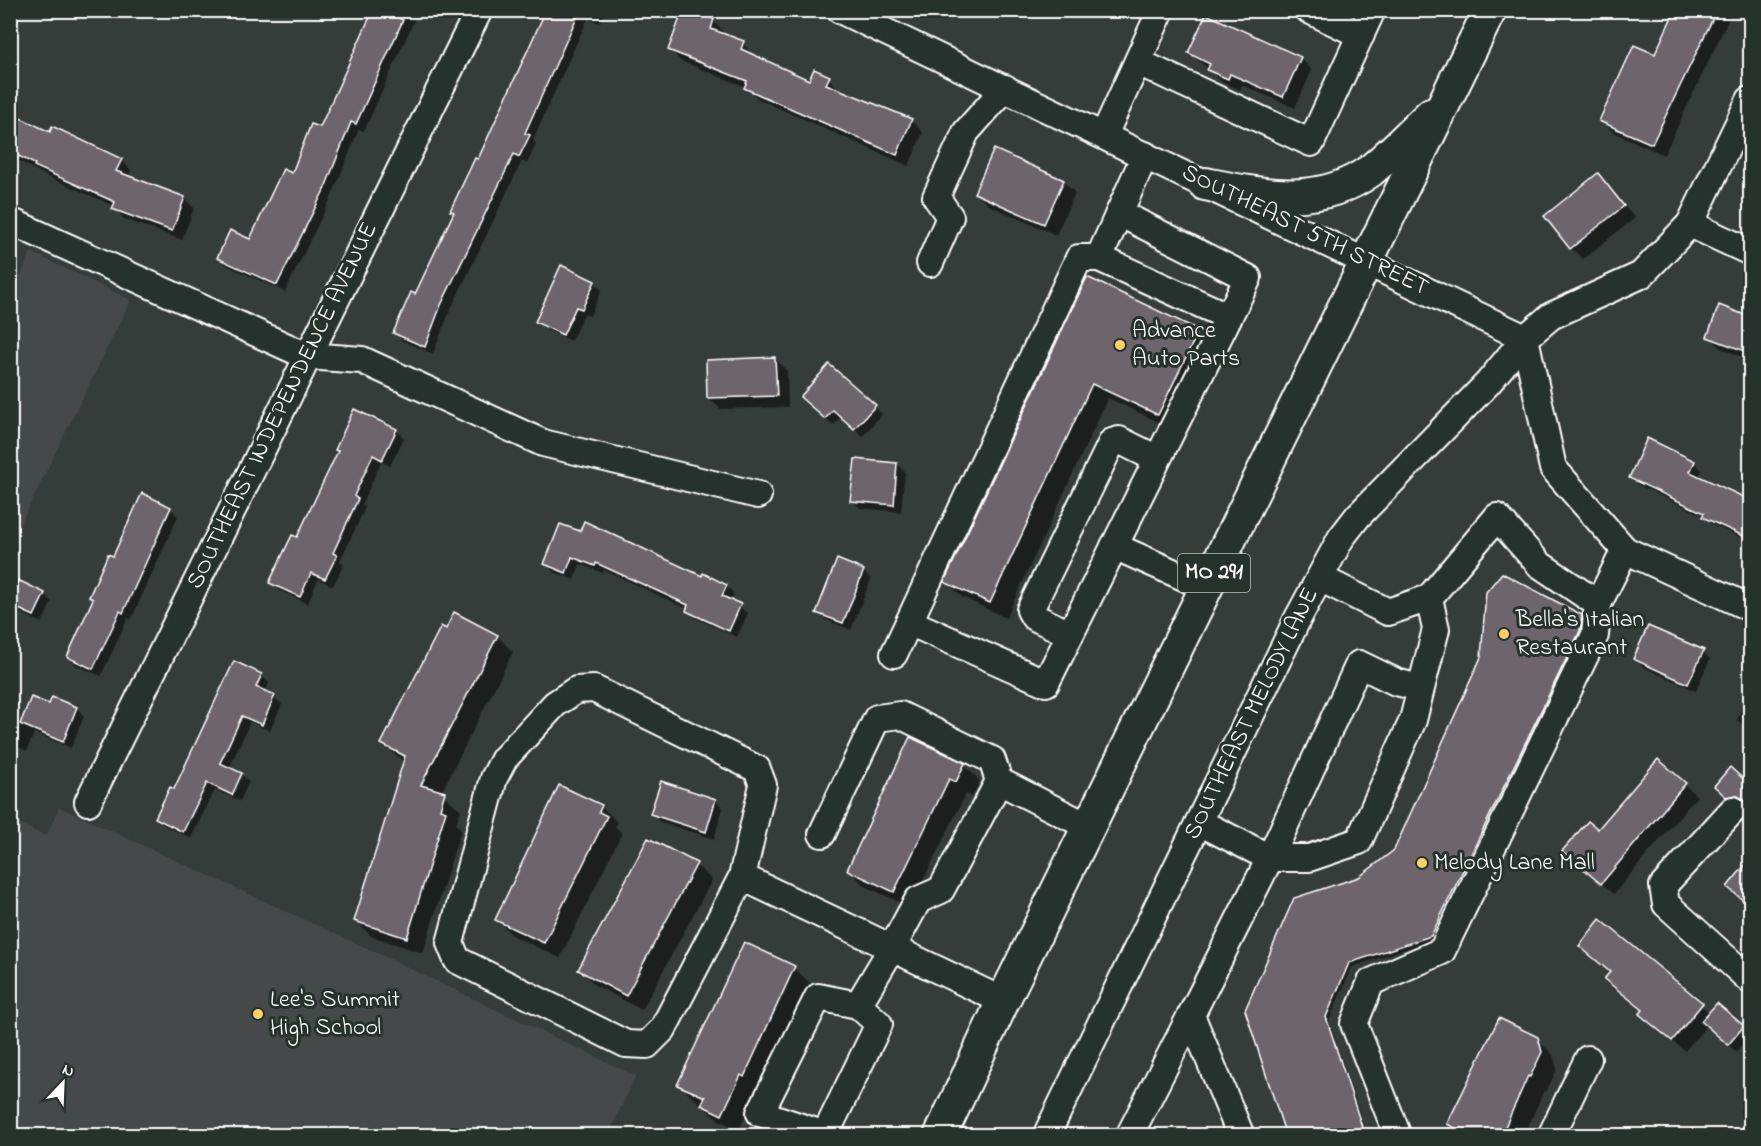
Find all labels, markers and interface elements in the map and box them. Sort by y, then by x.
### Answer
street label: SOUTHEAST 5TH STREET [1175,156,1435,306]
street label: SOUTHEAST INDEPENDENCE AVENUE [179,217,387,595]
place label: Advance Auto Parts [1132,314,1240,377]
marker: Advance Auto Parts [1113,338,1127,352]
road number: MO 291 [1178,554,1250,592]
street label: SOUTHEAST MELODY LANE [1176,582,1328,846]
place label: Bella's Italian Restaurant [1515,603,1644,666]
marker: Bella's Italian Restaurant [1497,627,1511,641]
place label: Melody Lane Mall [1434,846,1595,882]
marker: Melody Lane Mall [1415,856,1429,870]
place label: Lee's Summit High School [270,983,400,1046]
marker: Lee's Summit High School [251,1007,265,1021]
north arrow [33,1053,93,1113]
text: N [58,1058,78,1084]

